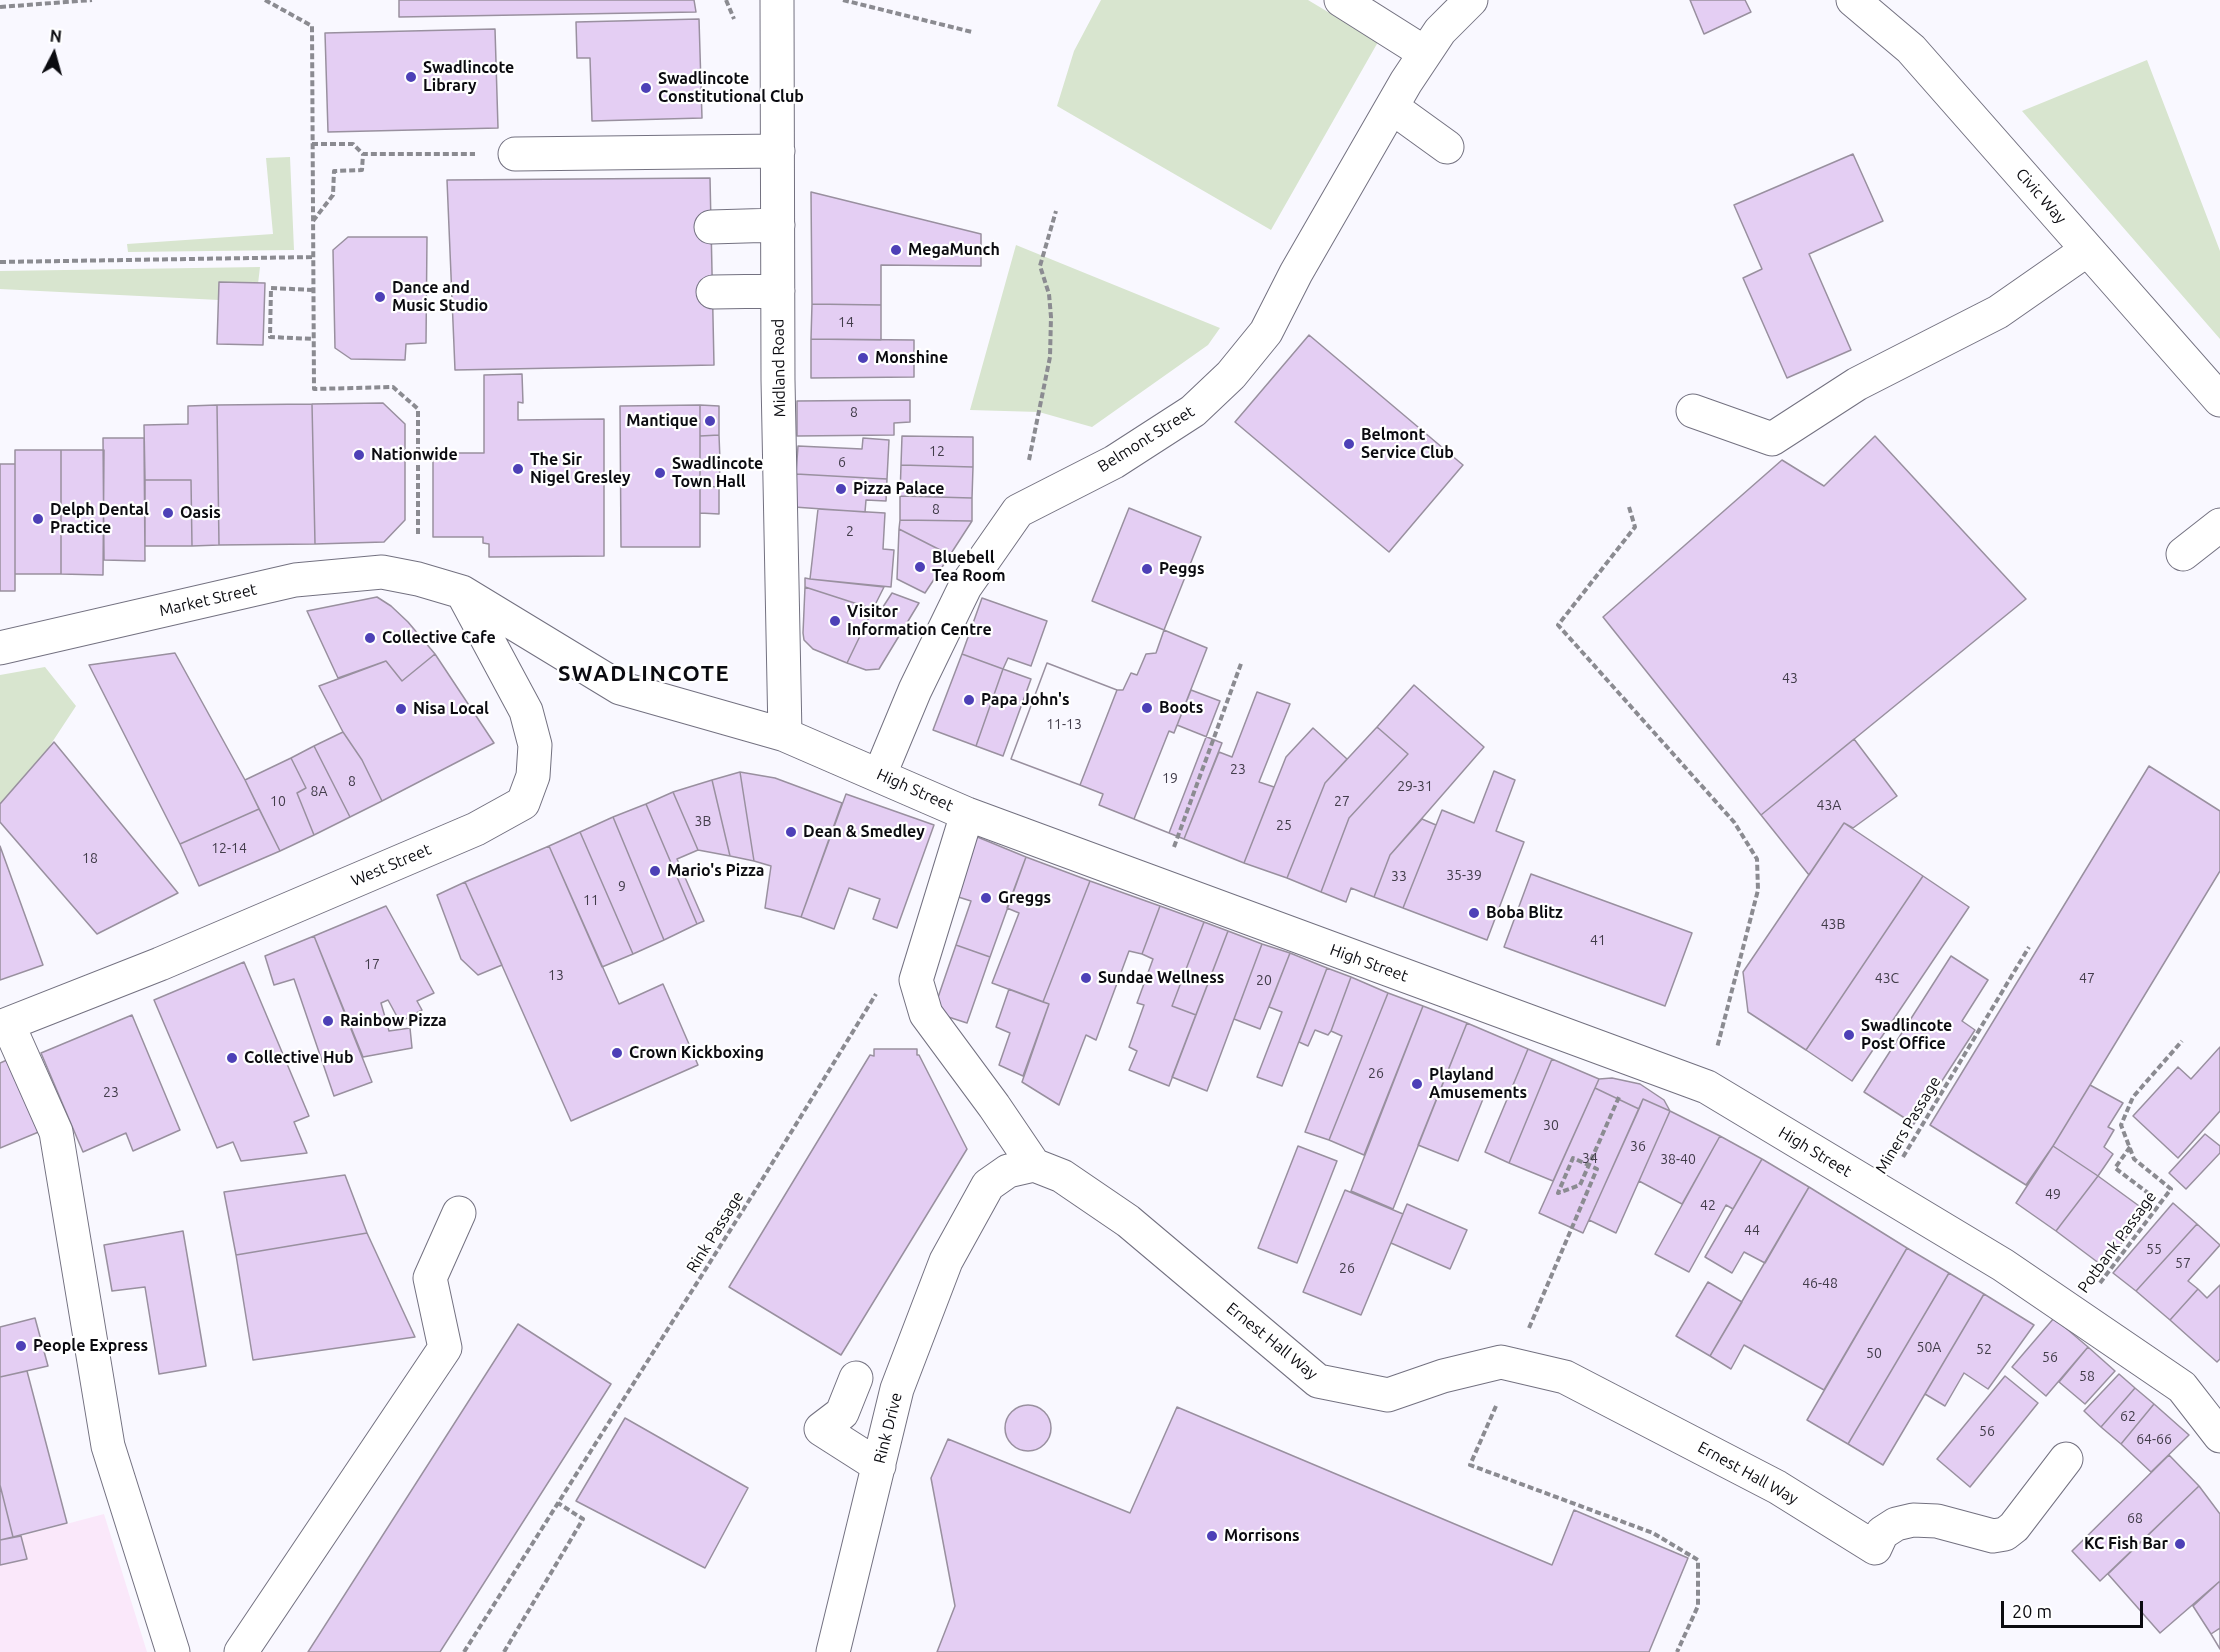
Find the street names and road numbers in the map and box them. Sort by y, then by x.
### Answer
street label: Civic Way [2012,164,2070,228]
street label: Midland Road [769,319,789,417]
street label: Belmont Street [1094,402,1198,476]
street label: Market Street [157,579,259,621]
street label: High Street [874,765,956,815]
street label: West Street [348,840,434,890]
street label: High Street [1327,940,1411,986]
street label: Miners Passage [1871,1073,1945,1177]
street label: High Street [1775,1123,1855,1181]
street label: Potbank Passage [2074,1187,2160,1297]
street label: Rink Passage [682,1188,748,1276]
street label: Ernest Hall Way [1223,1298,1321,1384]
street label: Rink Drive [870,1390,906,1466]
street label: Ernest Hall Way [1694,1438,1802,1508]

